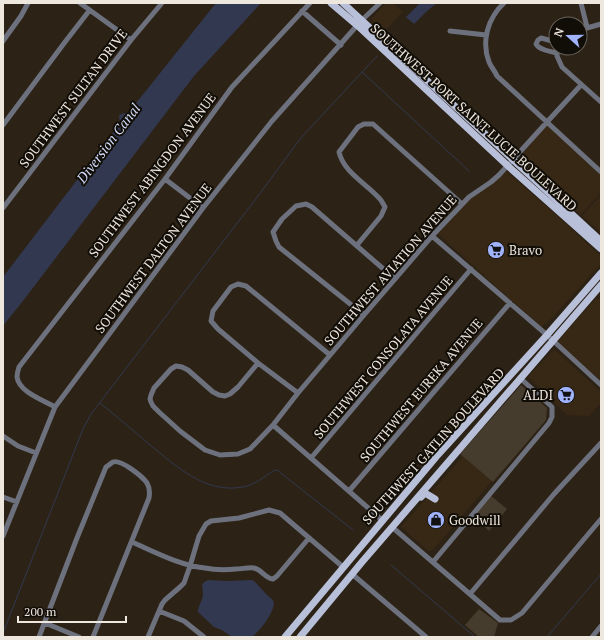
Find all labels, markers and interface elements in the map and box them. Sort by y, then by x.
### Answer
north arrow [548,16,588,56]
street label: SOUTHWEST PORT SAINT LUCIE BOULEVARD [368,20,580,214]
street label: SOUTHWEST SULTAN DRIVE [15,25,131,171]
street label: SOUTHWEST ABINGDON AVENUE [84,89,220,261]
water label: Diversion Canal [71,99,144,187]
street label: SOUTHWEST DALTON AVENUE [91,179,215,337]
street label: SOUTHWEST AVIATION AVENUE [320,191,460,349]
supermarket icon: Bravo [486,240,506,260]
place label: Bravo [509,241,542,259]
street label: SOUTHWEST CONSOLATA AVENUE [309,272,457,442]
street label: SOUTHWEST EUREKA AVENUE [356,314,486,466]
street label: SOUTHWEST GATLIN BOULEVARD [358,364,508,528]
supermarket icon: ALDI [556,385,576,405]
place label: ALDI [523,386,553,404]
shop icon: Goodwill [426,510,446,530]
place label: Goodwill [449,511,501,529]
scale bar [18,598,126,624]
text: 200 m [24,604,57,619]

